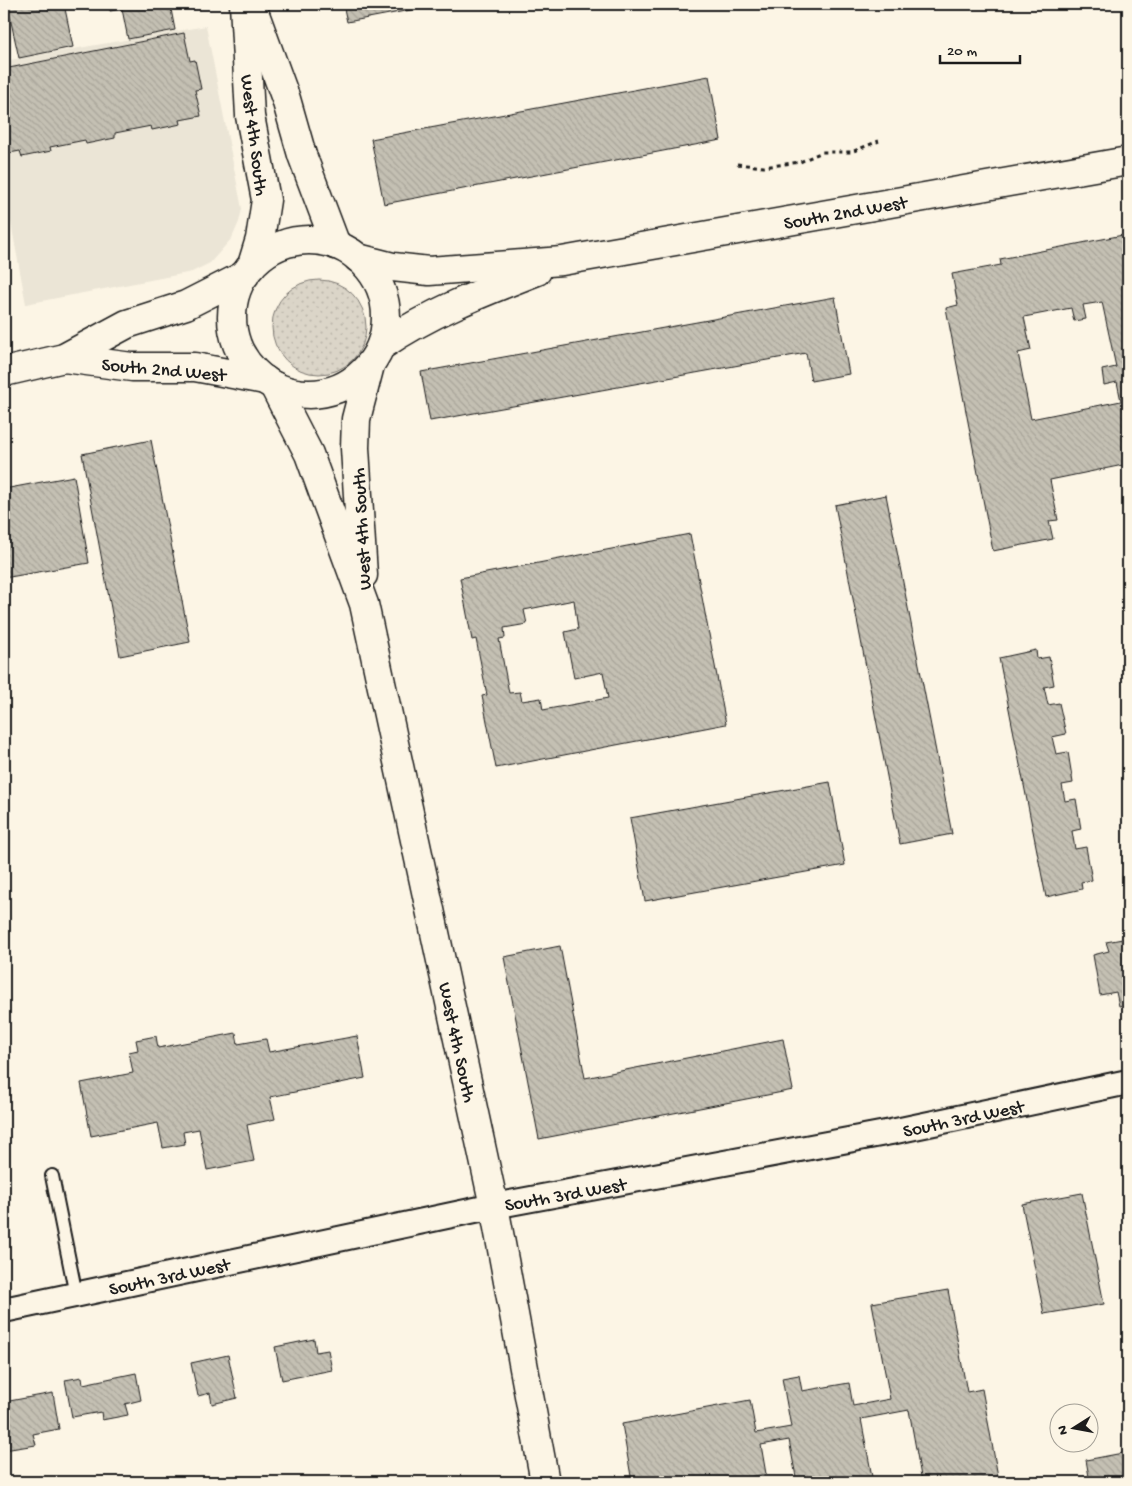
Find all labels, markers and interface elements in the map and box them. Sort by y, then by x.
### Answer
scale bar [940,32,1020,64]
text: 20 m [947,43,977,61]
street label: West 4th South [234,73,271,197]
street label: South 2nd West [782,192,911,237]
street label: South 2nd West [101,355,229,389]
street label: West 4th South [349,467,378,590]
street label: West 4th South [432,981,480,1105]
street label: South 3rd West [901,1096,1028,1144]
street label: South 3rd West [503,1174,630,1218]
street label: South 3rd West [107,1254,234,1302]
north arrow [1050,1404,1100,1454]
text: N [1054,1424,1073,1436]

